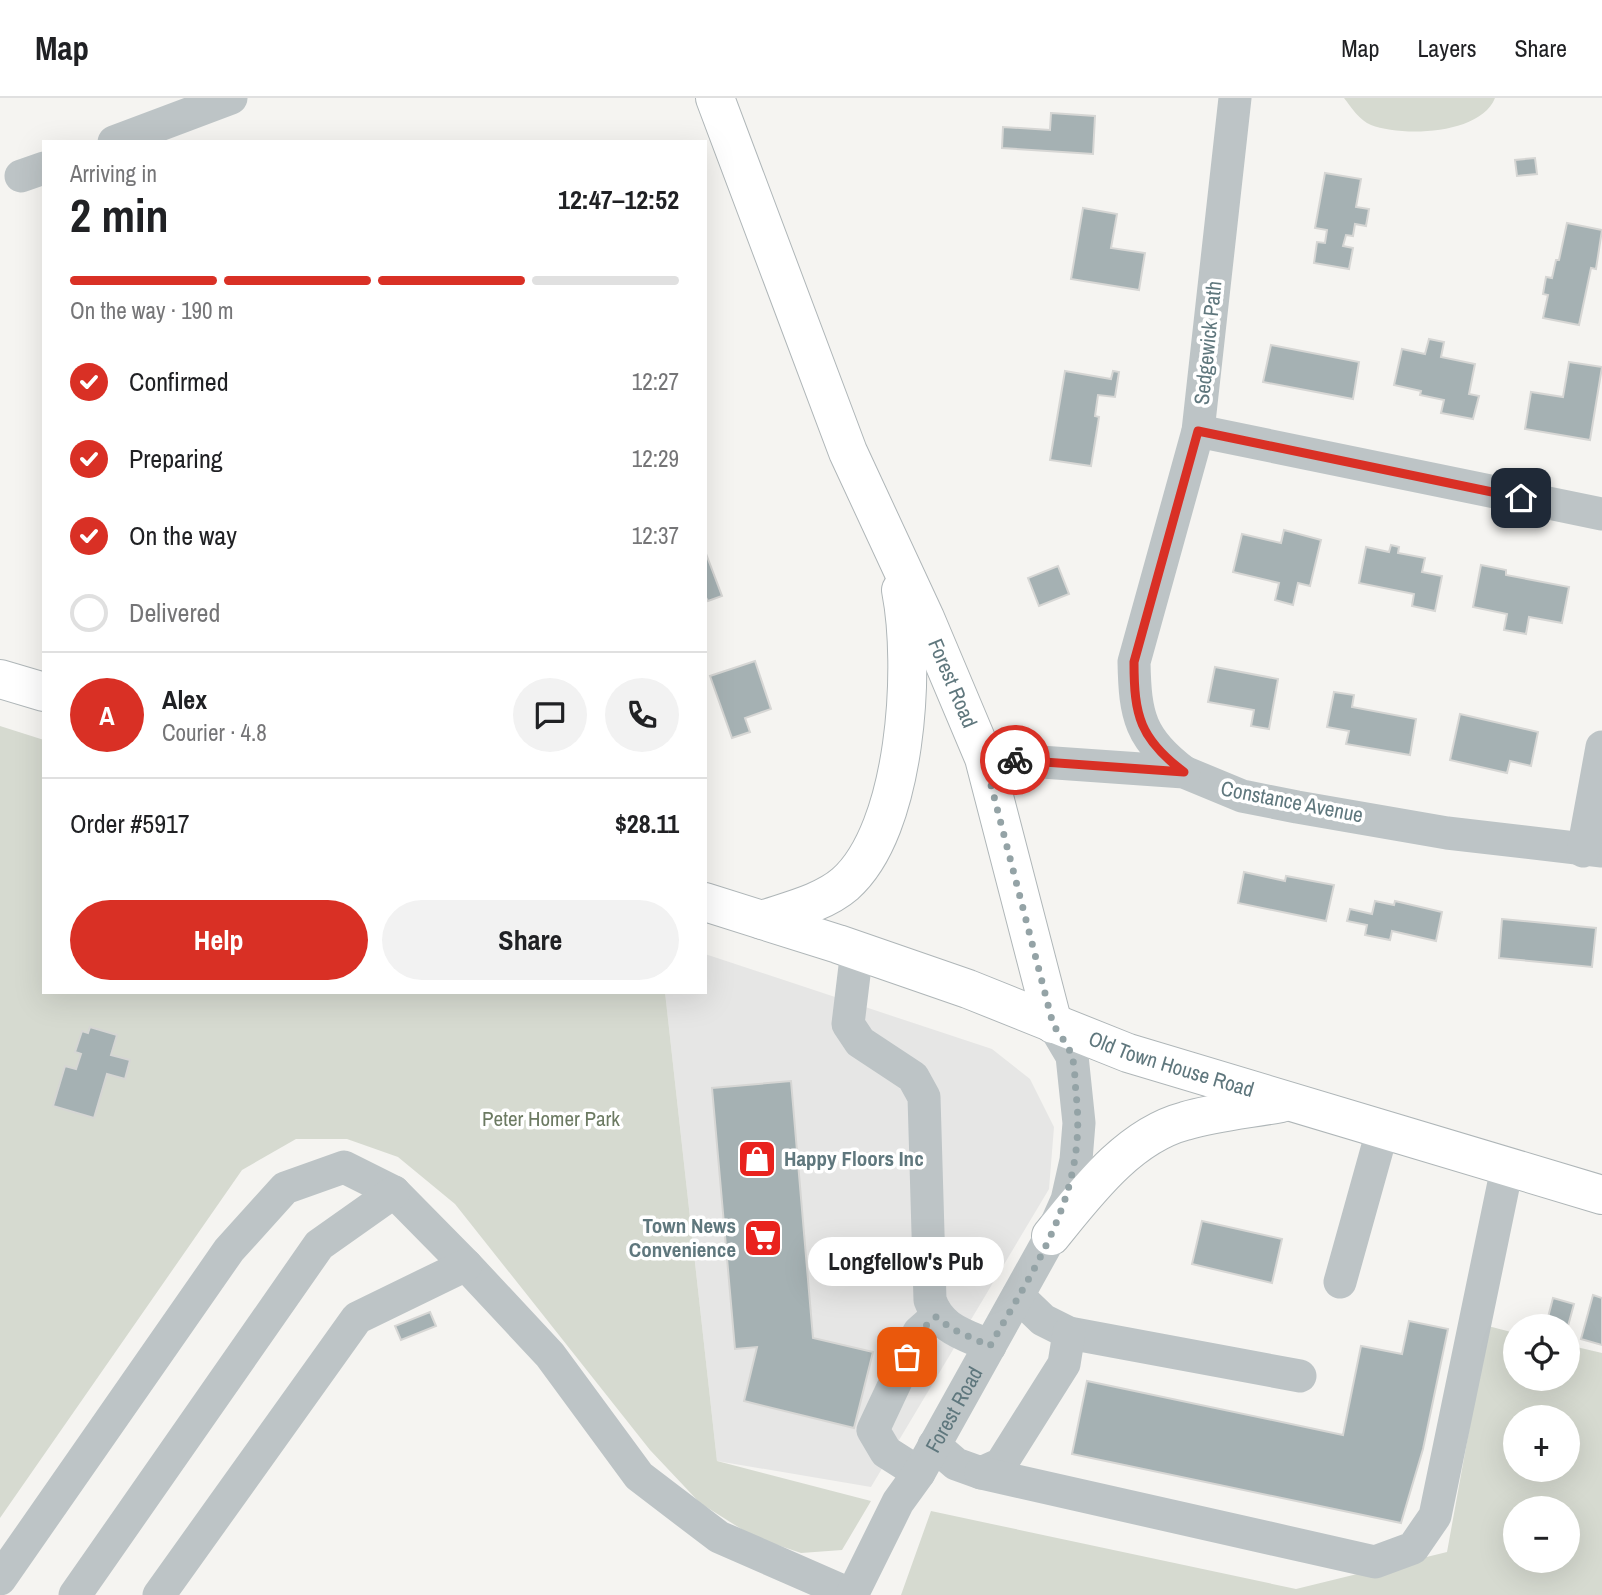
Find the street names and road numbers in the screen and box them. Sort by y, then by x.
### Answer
street label: Sedgewick Path [1187,280,1228,406]
street label: Forest Road [921,634,985,732]
street label: Constance Avenue [1219,774,1366,830]
street label: Old Town House Road [1084,1024,1257,1104]
street label: Forest Road [918,1361,989,1458]

